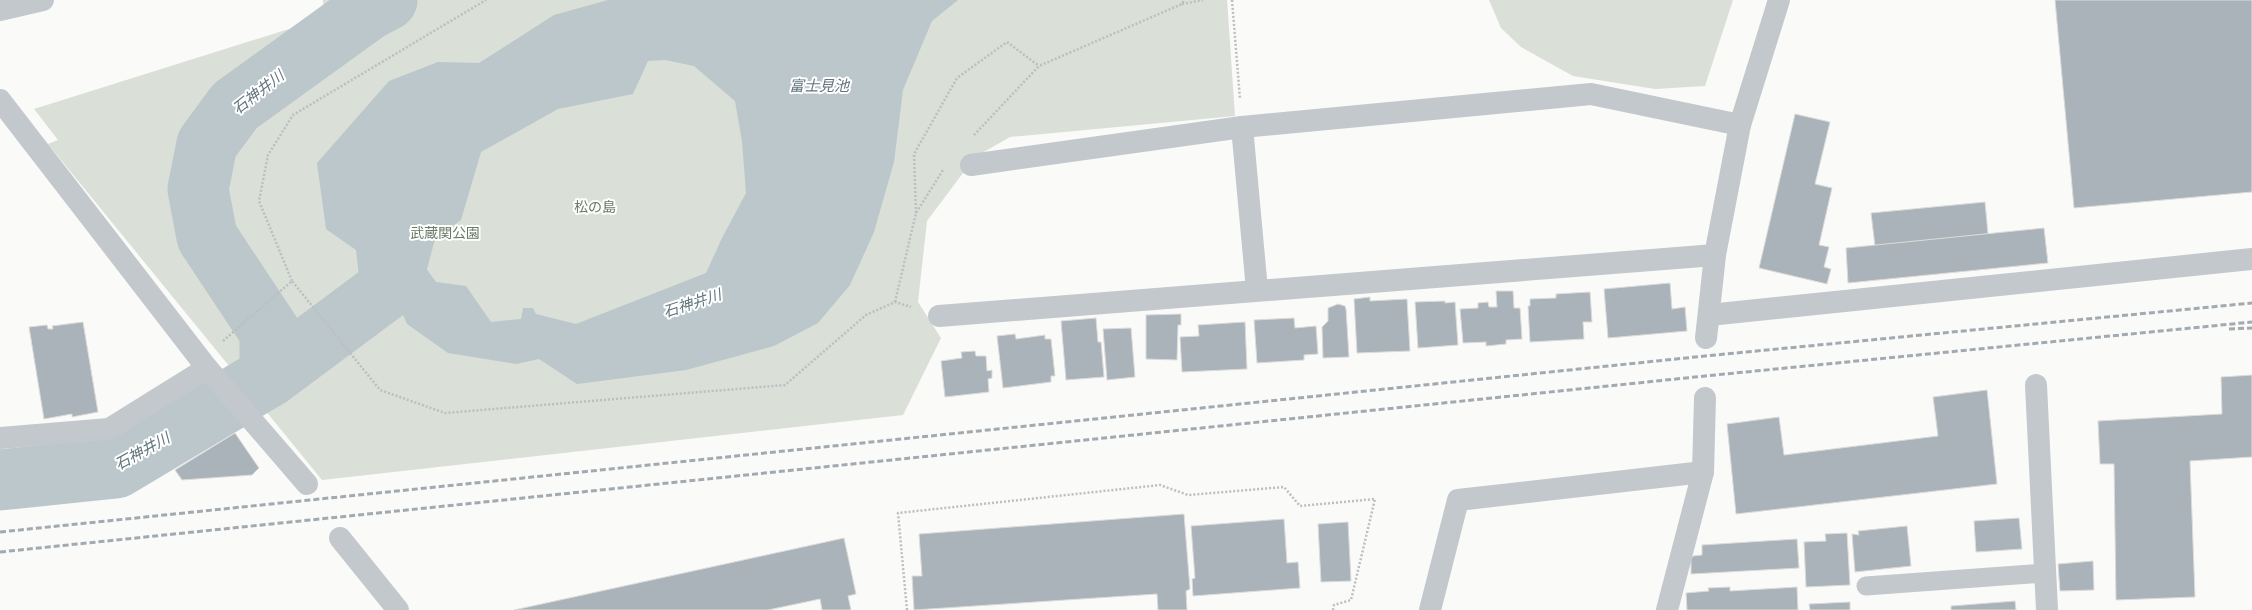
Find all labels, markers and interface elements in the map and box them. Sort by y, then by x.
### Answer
water label: 石神井川 [227,63,290,120]
water label: 富士見池 [789,74,851,97]
park label: 松の島 [574,196,616,217]
park label: 武蔵関公園 [410,222,480,243]
water label: 石神井川 [660,282,726,323]
water label: 石神井川 [110,425,176,476]

